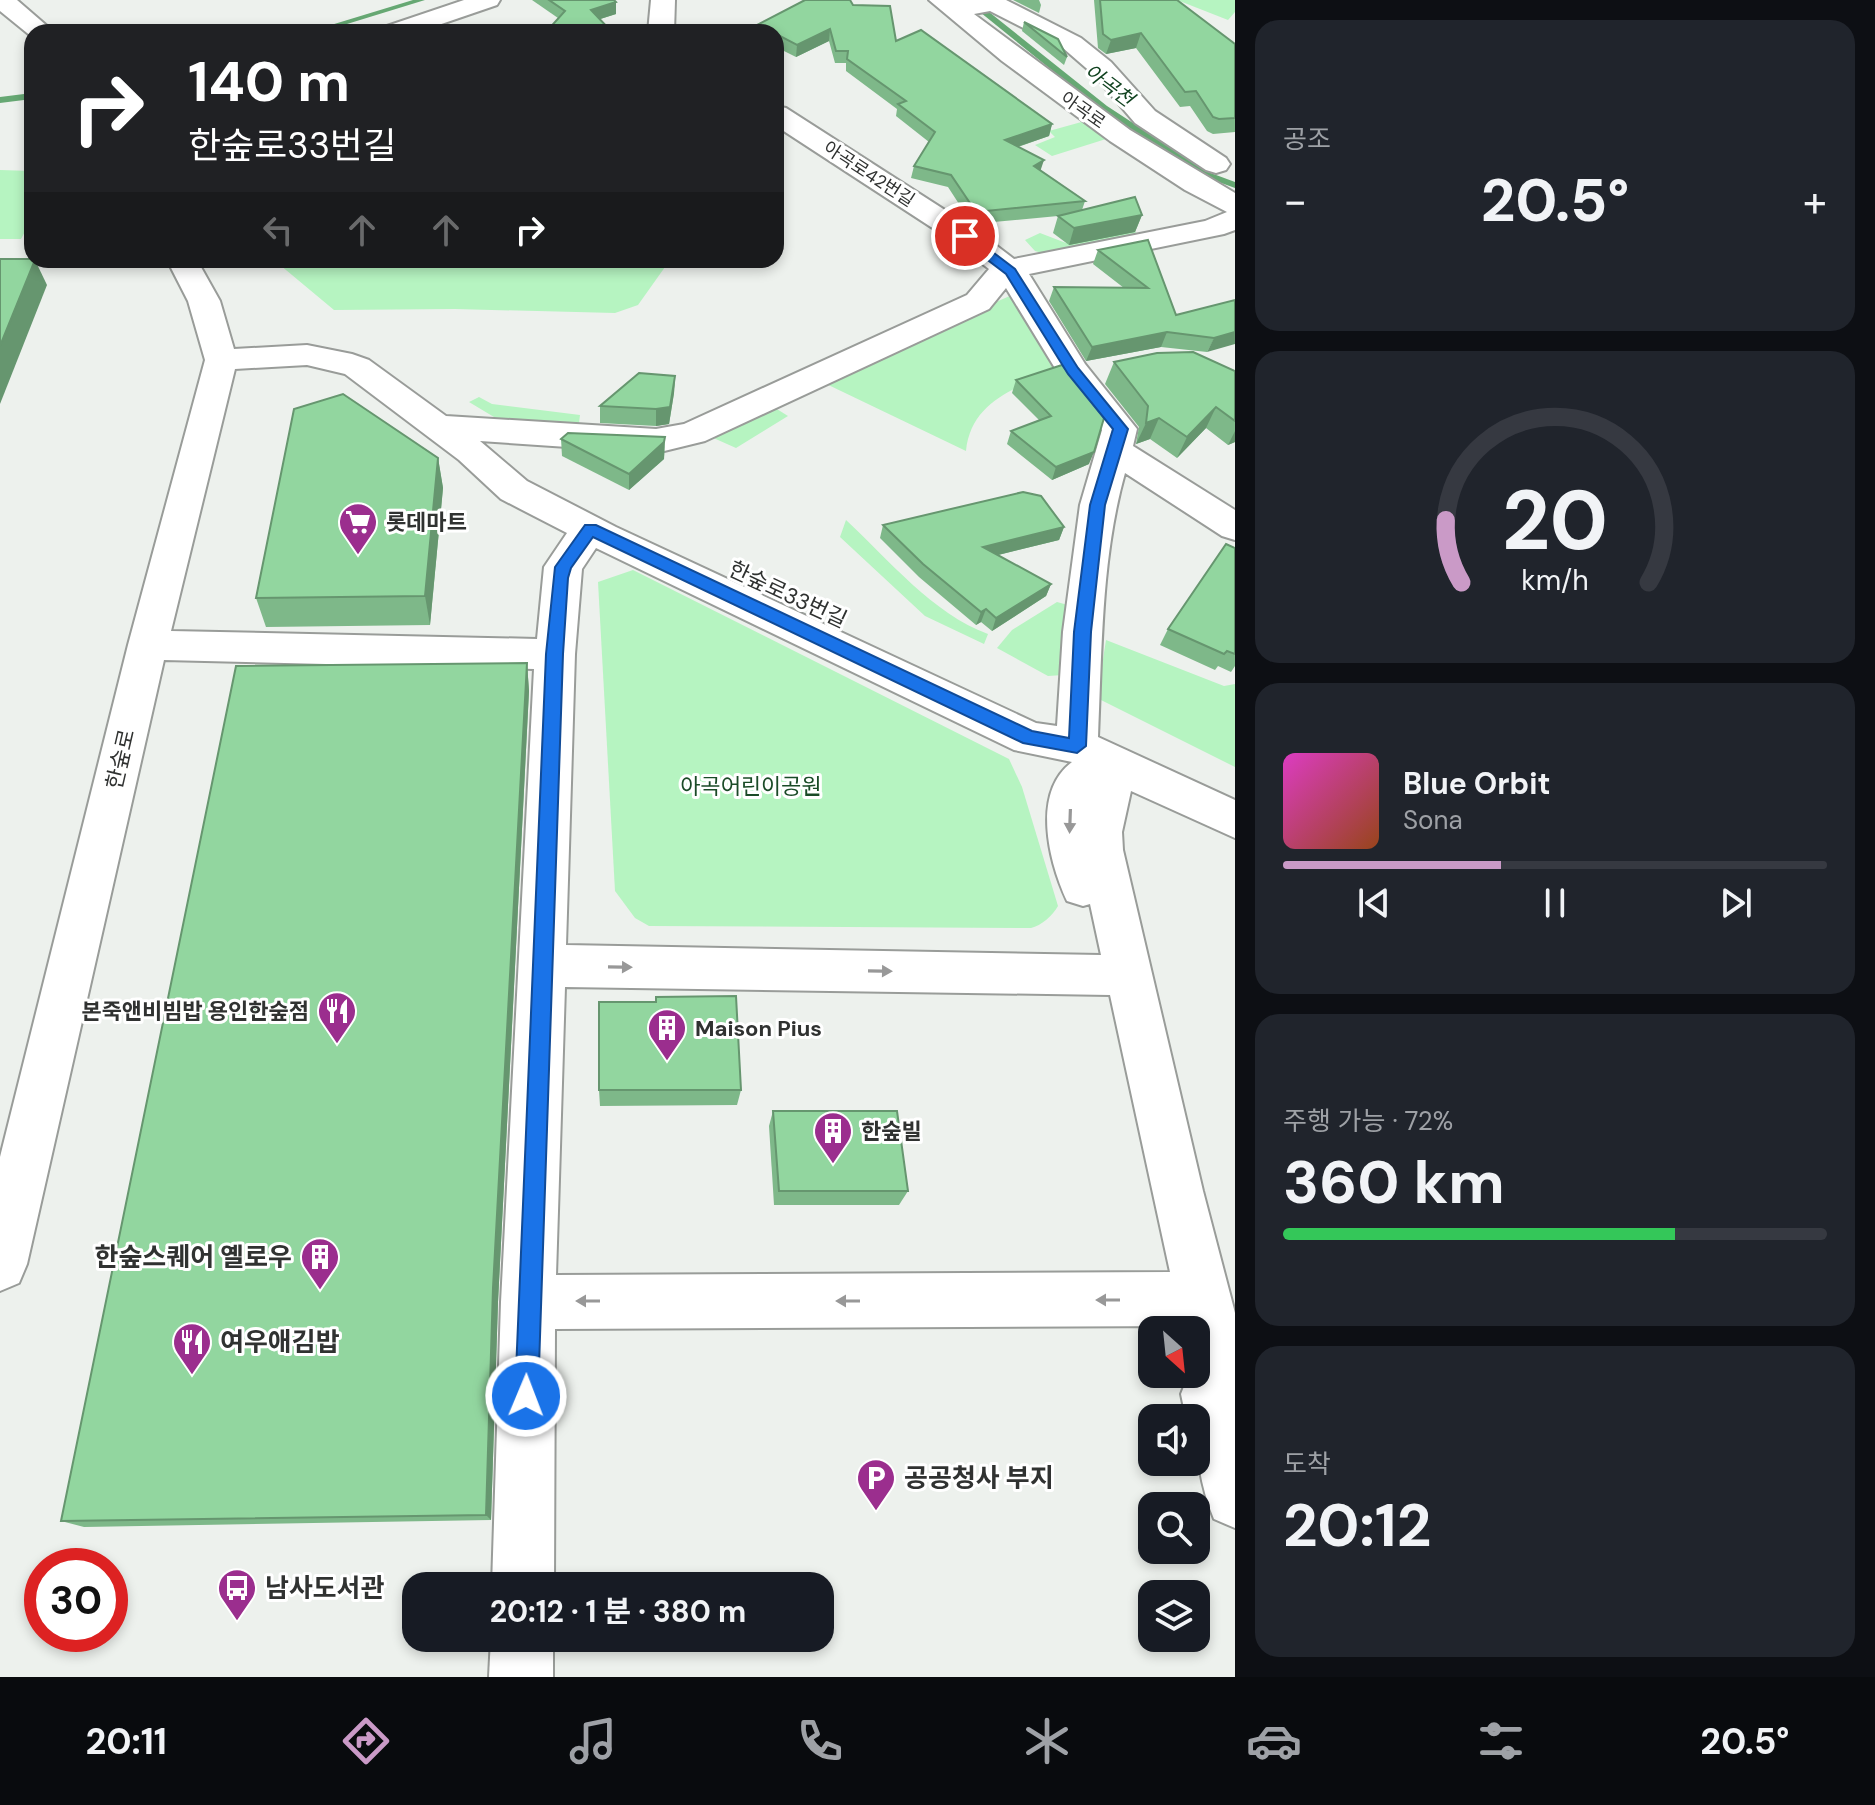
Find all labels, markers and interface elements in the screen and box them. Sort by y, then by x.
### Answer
text: 140 m [188,45,350,118]
icon: right [56,56,160,160]
water label: 아곡천 [1079,58,1141,114]
street label: 아곡로 [1056,86,1110,134]
text: 한숲로33번길 [188,122,396,169]
text: 공조 [1283,122,1331,156]
street label: 아곡로42번길 [819,136,919,212]
text: 20.5° [1481,161,1629,240]
text: − [1283,172,1307,230]
text: + [1803,172,1827,230]
pin [931,202,999,270]
icon: left [256,208,300,252]
icon: ahead [340,208,384,252]
icon: ahead [424,208,468,252]
icon: right [508,208,552,252]
icon: arrive [943,214,987,258]
text: 20 [1502,466,1608,575]
supermarket icon: 롯데마트 [337,501,379,556]
place label: 롯데마트 [386,508,467,537]
street label: 한숲로33번길 [724,554,852,634]
text: km/h [1521,562,1589,599]
street label: 한숲로 [100,726,141,792]
text: Blue Orbit [1403,764,1550,803]
park label: 아곡어린이공원 [680,772,822,801]
text: Sona [1403,803,1463,837]
one-way arrow [1064,809,1076,834]
icon: previous [1352,881,1396,925]
icon: pause [1533,881,1577,925]
icon: next [1714,881,1758,925]
one-way arrow [608,961,633,973]
one-way arrow [868,965,893,978]
restaurant icon: 본죽앤비빔밥 용인한숲점 [316,990,358,1045]
place label: 본죽앤비빔밥 용인한숲점 [81,997,309,1026]
building icon: Maison Pius [646,1007,688,1062]
place label: Maison Pius [695,1014,822,1043]
text: 주행 가능 · 72% [1283,1104,1453,1138]
building icon: 한숲빌 [812,1110,854,1165]
place label: 한숲빌 [861,1117,922,1146]
text: 360 km [1283,1143,1505,1222]
building icon: 한숲스퀘어 옐로우 [299,1236,341,1291]
place label: 한숲스퀘어 옐로우 [95,1240,292,1274]
one-way arrow [1095,1294,1120,1306]
one-way arrow [575,1295,600,1307]
one-way arrow [835,1295,860,1307]
north arrow [1138,1316,1210,1388]
map controls [1138,1316,1210,1652]
restaurant icon: 여우애김밥 [171,1321,213,1376]
place label: 여우애김밥 [220,1325,340,1359]
position arrow [484,1354,568,1438]
button: sound [1138,1404,1210,1476]
text: 도착 [1283,1447,1331,1481]
parking icon: 공공청사 부지 [855,1457,897,1512]
place label: 공공청사 부지 [904,1461,1054,1495]
text: 20:12 [1283,1486,1431,1565]
button: search [1138,1492,1210,1564]
speed limit sign: 30 [24,1548,128,1652]
bus stop icon: 남사도서관 [216,1567,258,1622]
place label: 남사도서관 [265,1571,385,1605]
button: layers [1138,1580,1210,1652]
text: 20:12 · 1 분 · 380 m [490,1592,746,1631]
icon: directions [338,1713,394,1769]
icon: music [565,1713,621,1769]
icon: phone [792,1713,848,1769]
icon: climate [1019,1713,1075,1769]
icon: car [1246,1713,1302,1769]
icon: filters [1473,1713,1529,1769]
text: 20:11 [86,1718,167,1765]
text: 20.5° [1700,1718,1789,1765]

